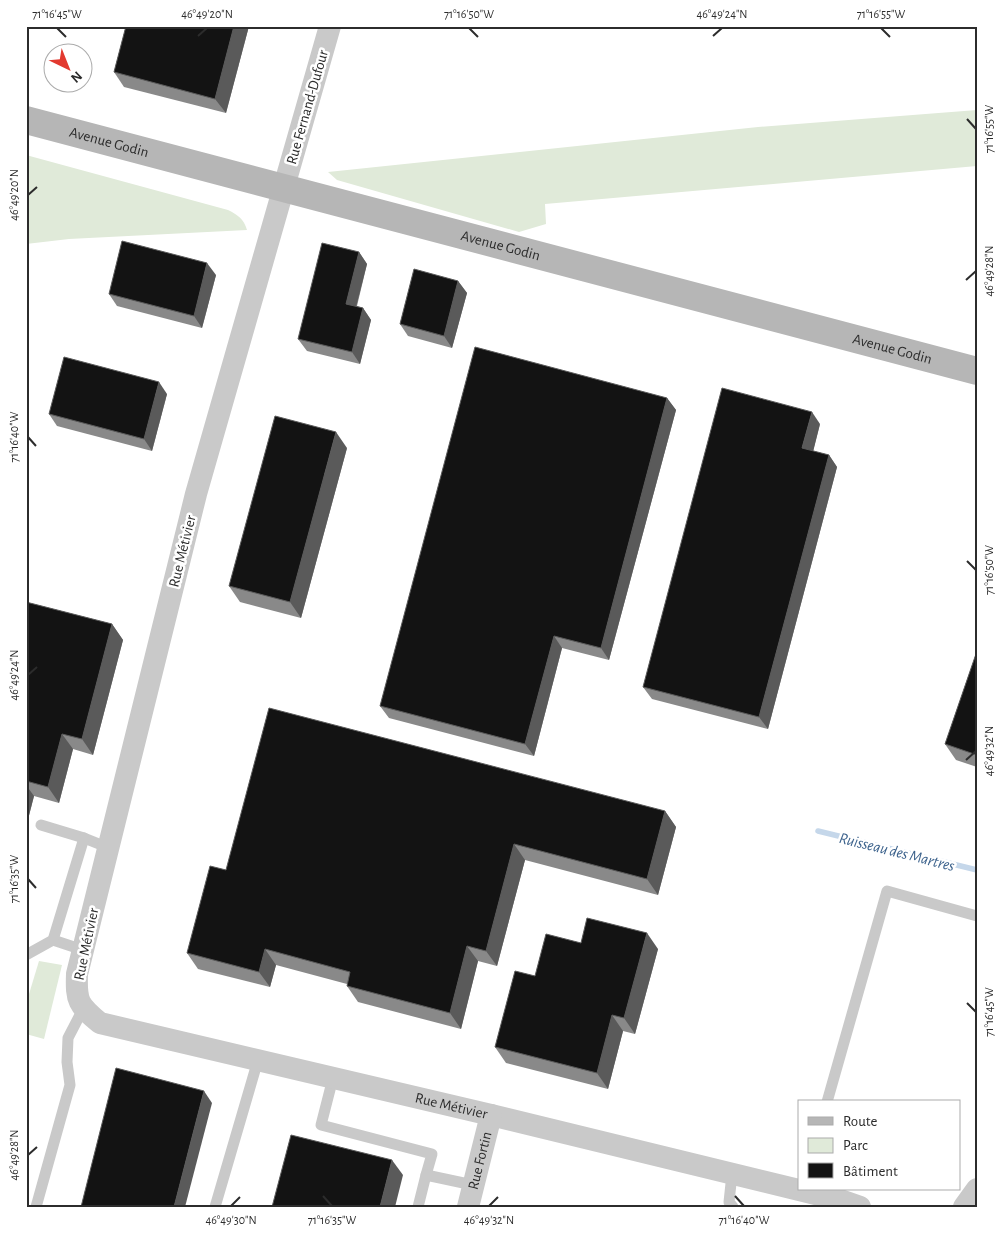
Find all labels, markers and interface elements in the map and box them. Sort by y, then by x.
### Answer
text: 71°16'45"W [32,8,82,20]
text: 46°49'20"N [181,8,233,20]
text: 71°16'50"W [444,8,494,20]
text: 46°49'24"N [696,8,748,20]
text: 71°16'55"W [857,8,906,20]
north arrow [42,42,92,92]
street label: Rue Fernand-Dufour [284,48,331,166]
text: N [68,68,85,85]
text: 71°16'55"W [983,104,995,153]
street label: Avenue Godin [68,125,150,160]
text: 46°49'20"N [8,169,20,221]
street label: Avenue Godin [459,228,542,263]
text: 46°49'28"N [983,245,995,297]
street label: Avenue Godin [851,331,934,367]
text: 71°16'40"W [8,411,20,462]
street label: Rue Métivier [166,513,199,589]
text: 71°16'50"W [983,545,995,595]
text: 46°49'24"N [8,649,20,701]
text: 46°49'32"N [983,726,995,776]
water label: Ruisseau des Martres [837,830,956,874]
text: 71°16'35"W [8,854,20,903]
street label: Rue Métivier [71,906,102,982]
text: 71°16'45"W [983,987,995,1037]
street label: Rue Métivier [414,1090,489,1122]
legend [798,1100,960,1190]
text: Route [843,1114,877,1129]
text: 46°49'28"N [8,1129,20,1181]
street label: Rue Fortin [466,1130,495,1191]
text: Parc [843,1138,868,1153]
text: Bâtiment [843,1164,898,1179]
text: 46°49'30"N [205,1214,257,1226]
text: 71°16'35"W [308,1214,357,1226]
text: 46°49'32"N [464,1214,514,1226]
text: 71°16'40"W [719,1214,770,1226]

